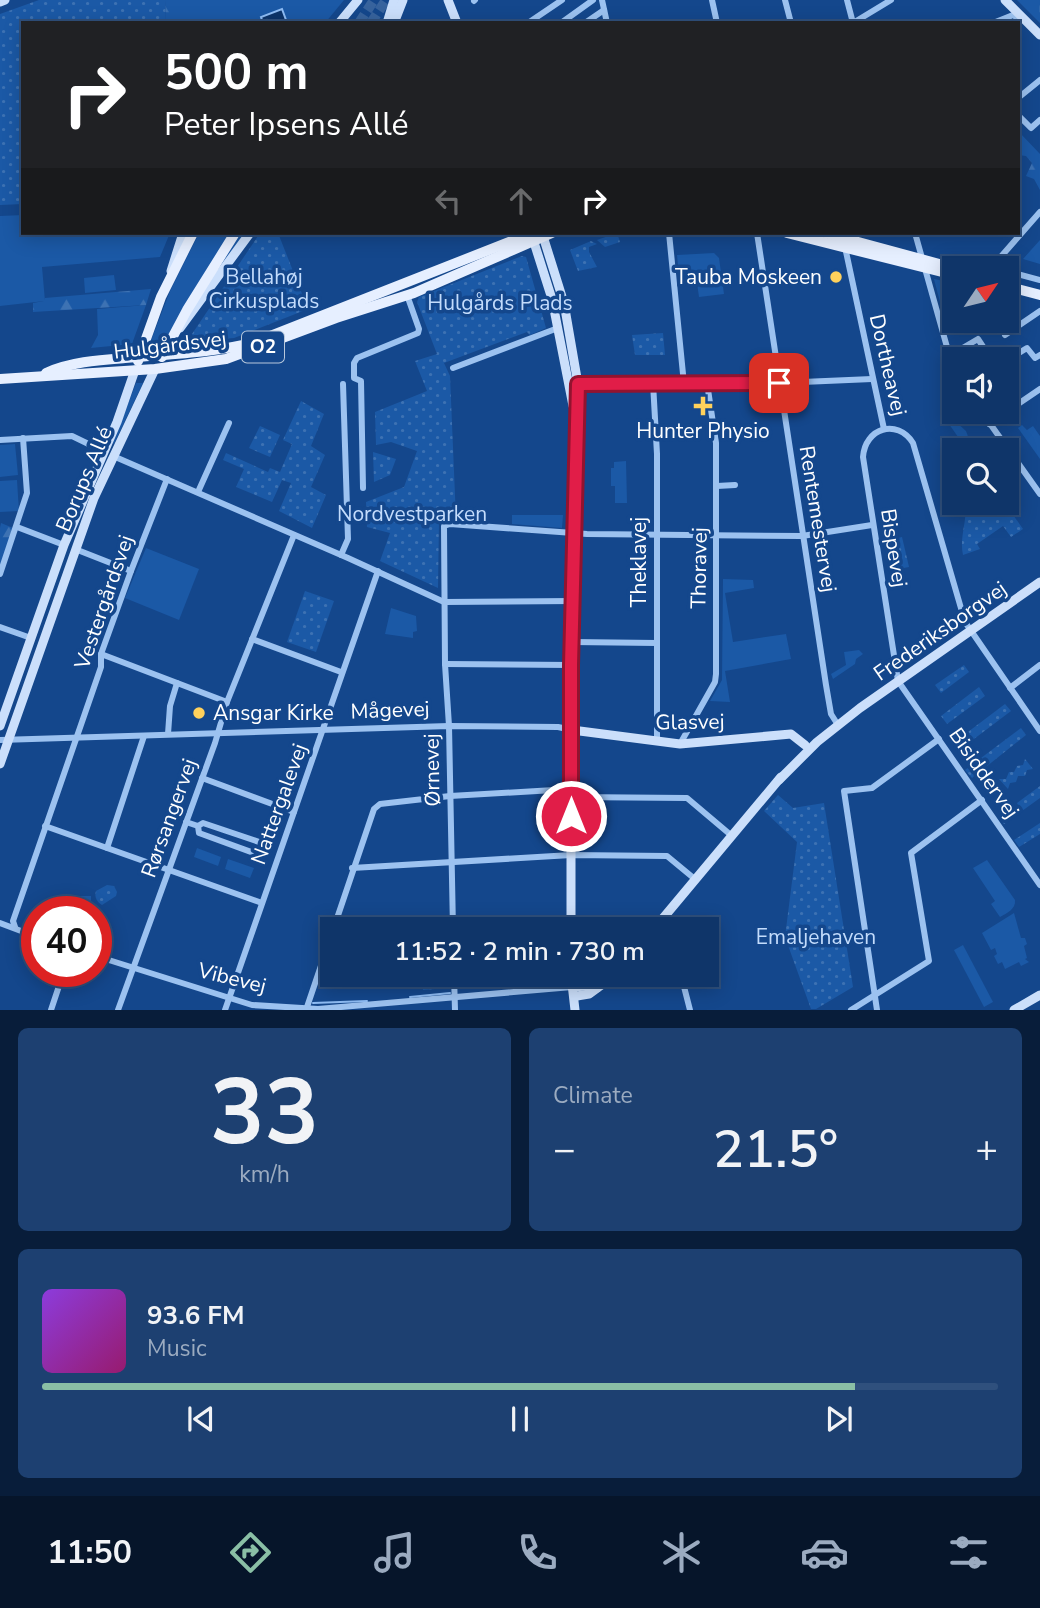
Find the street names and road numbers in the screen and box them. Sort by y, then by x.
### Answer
street label: Dortheavej [863,311,913,419]
street label: Hulgårdsvej [112,324,228,366]
road number: O2 [242,332,284,362]
street label: Borups Allé [49,422,119,536]
street label: Rentemestervej [793,444,843,594]
street label: Bispevej [874,507,914,589]
street label: Theklavej [625,517,653,607]
street label: Thoravej [684,527,714,609]
street label: Vestergårdsvej [68,531,140,674]
street label: Frederiksborgvej [868,575,1012,687]
street label: Mågevej [350,695,430,725]
street label: Glasvej [655,707,725,737]
street label: Bisiddervej [943,722,1025,824]
street label: Ørnevej [417,733,447,807]
street label: Nattergalevej [244,740,314,868]
street label: Rørsangervej [135,755,203,881]
street label: Vibevej [194,956,269,1000]

